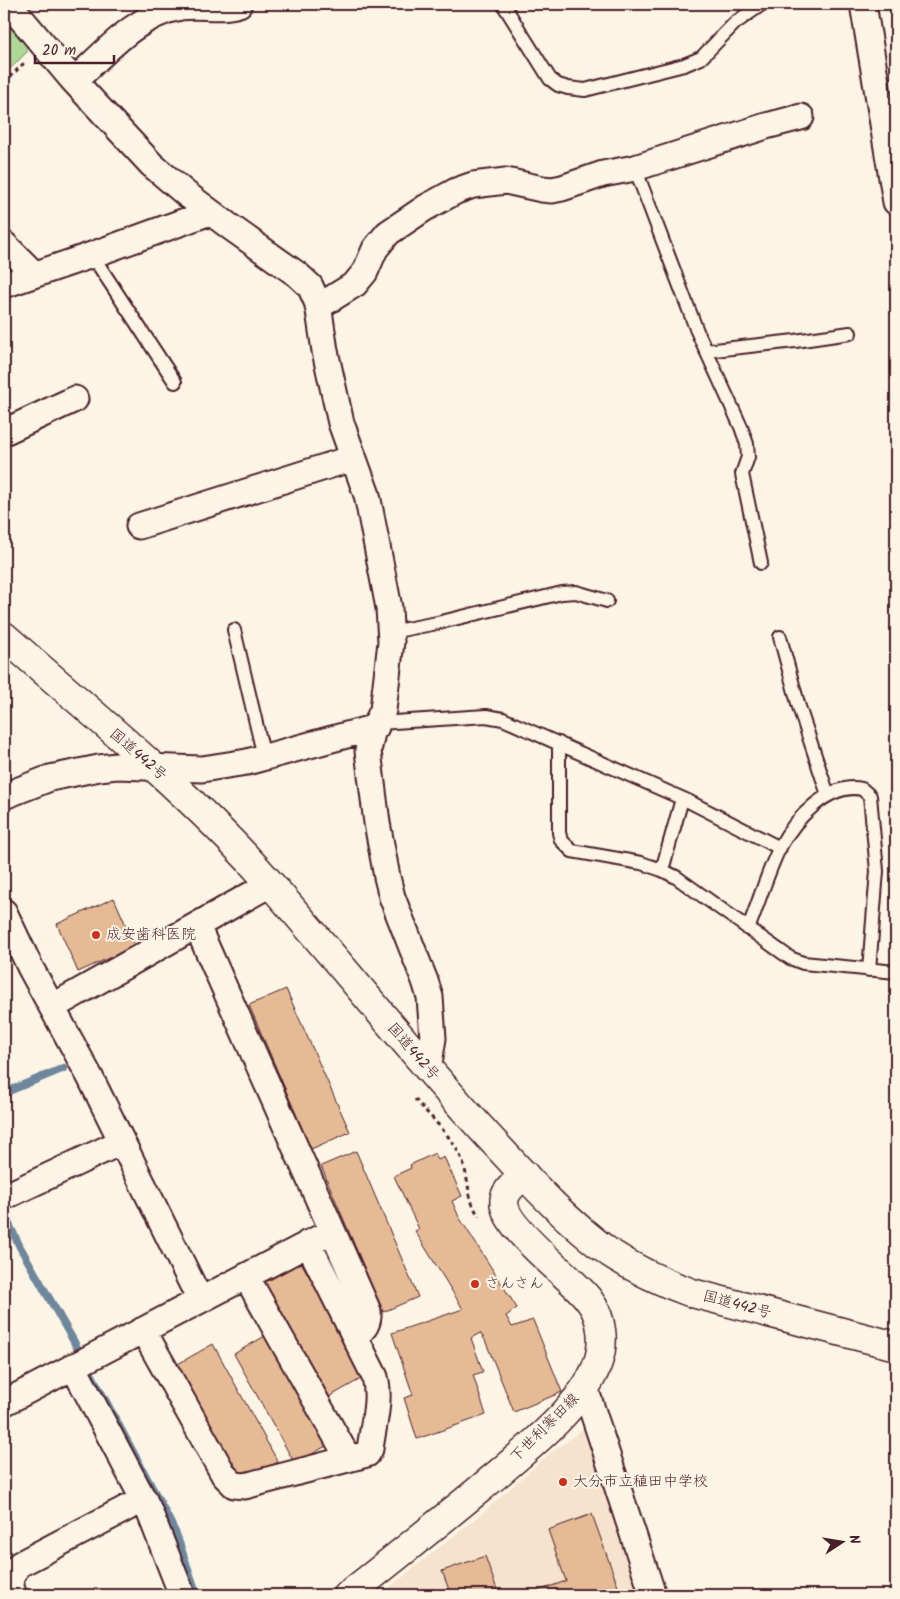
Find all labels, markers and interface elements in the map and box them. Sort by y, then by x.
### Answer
scale bar [35,32,114,64]
text: 20 m [42,39,76,63]
street label: 国道442号 [104,723,172,787]
place label: 成安歯科医院 [106,923,196,947]
marker: 成安歯科医院 [90,929,102,941]
street label: 国道442号 [381,1018,445,1086]
place label: さんさん [485,1272,544,1296]
marker: さんさん [469,1278,481,1290]
street label: 国道442号 [700,1284,774,1326]
street label: 下世利寒田線 [505,1388,585,1468]
place label: 大分市立稙田中学校 [573,1470,708,1494]
marker: 大分市立稙田中学校 [557,1476,569,1488]
north arrow [818,1516,868,1566]
text: N [842,1533,865,1546]

